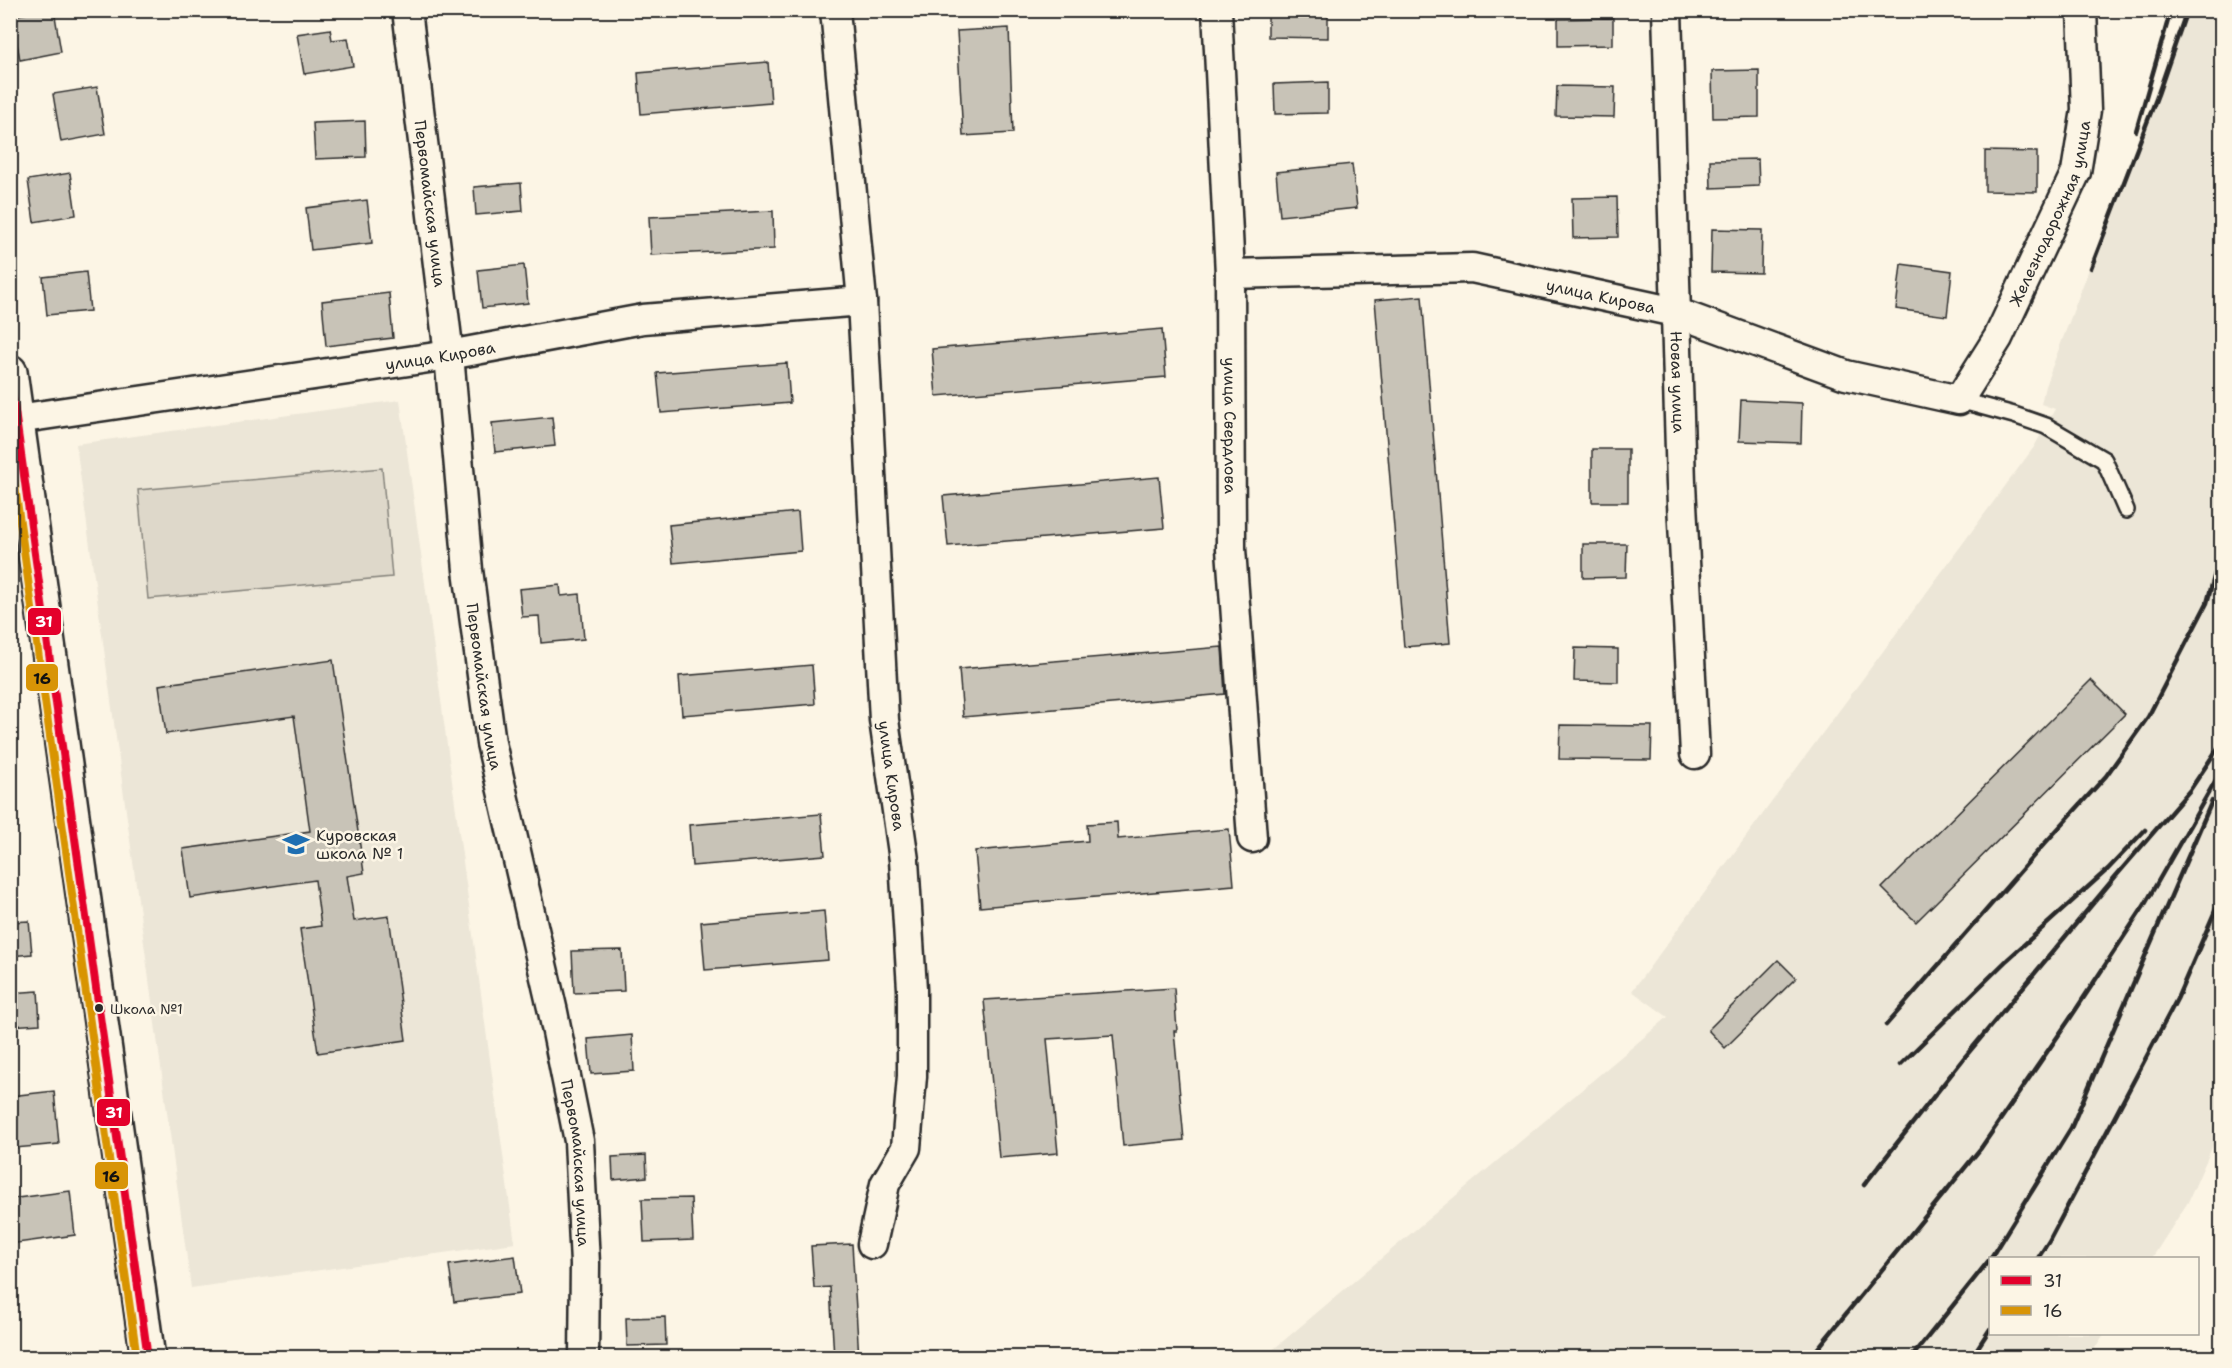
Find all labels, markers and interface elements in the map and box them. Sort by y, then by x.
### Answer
street label: Первомайская улица [409,119,451,288]
street label: Железнодорожная улица [2004,119,2095,310]
street label: улица Кирова [1544,274,1657,318]
street label: Новая улица [1665,330,1689,433]
street label: улица Кирова [384,337,497,375]
street label: улица Свердлова [1219,357,1241,494]
street label: Первомайская улица [462,602,507,772]
line badge: 31 [27,607,62,636]
text: 31 [35,611,53,632]
line badge: 16 [25,663,59,692]
text: 16 [33,668,51,689]
street label: улица Кирова [873,719,910,832]
place label: Куровская школа № 1 [316,825,404,864]
school or university icon: Куровская школа № 1 [281,829,311,859]
place label: Школа №1 [110,1000,183,1018]
marker: Школа №1 [93,1002,105,1014]
street label: Первомайская улица [556,1078,594,1247]
line badge: 31 [96,1098,131,1127]
text: 31 [105,1102,123,1123]
line badge: 16 [94,1161,129,1190]
text: 16 [102,1166,120,1187]
legend [1989,1257,2199,1335]
text: 31 [2043,1269,2062,1293]
text: 16 [2043,1299,2063,1323]

